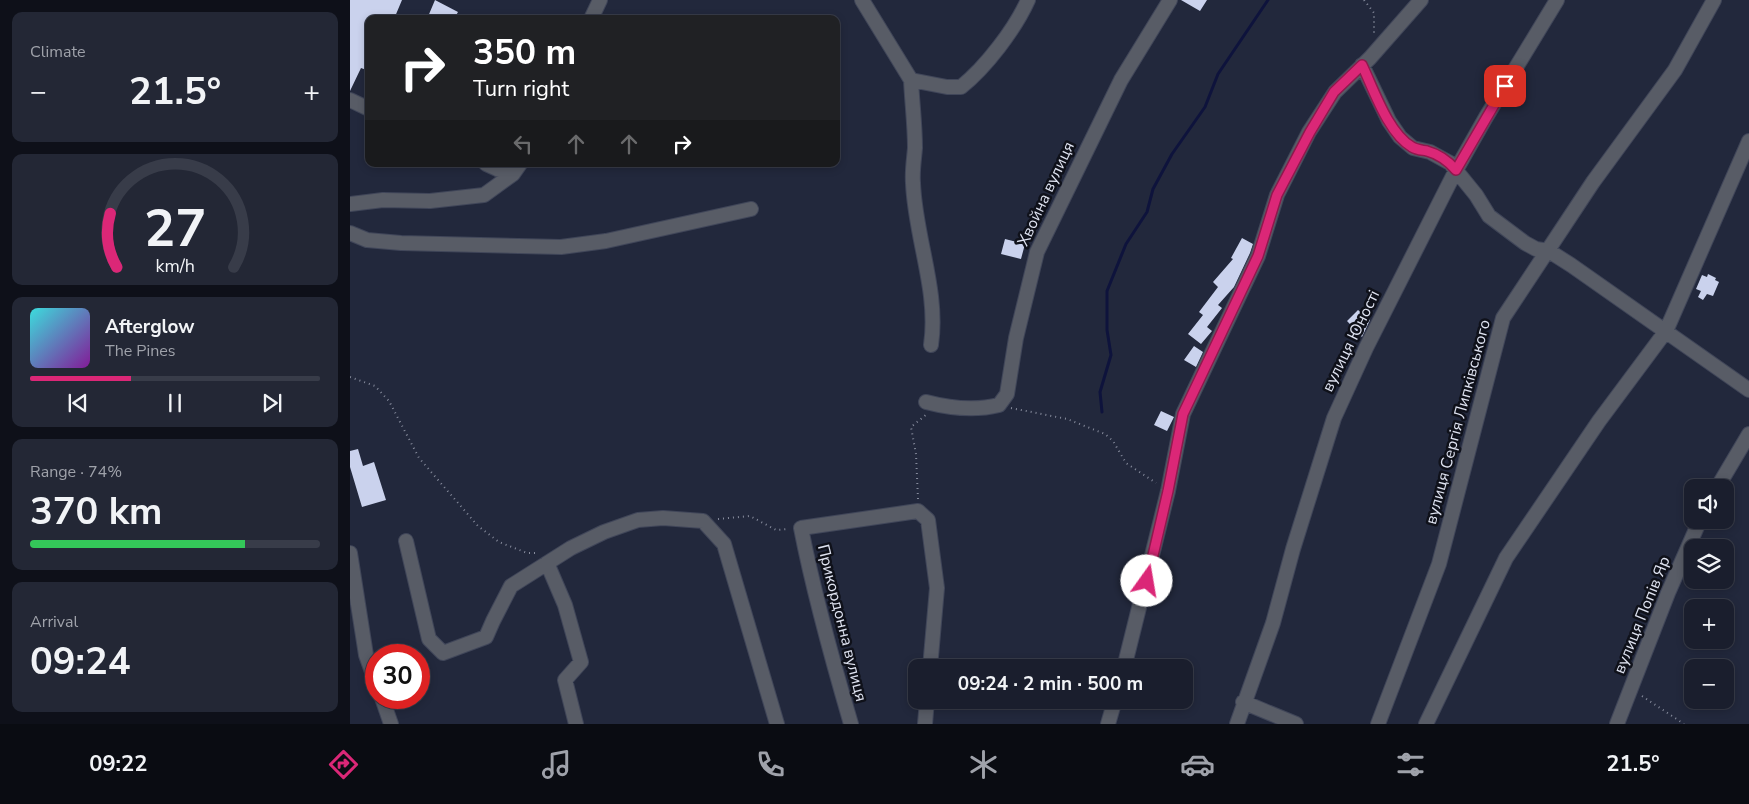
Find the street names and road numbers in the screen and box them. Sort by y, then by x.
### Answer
street label: Хвойна вулиця [1012,138,1080,250]
street label: вулиця Юності [1317,286,1385,396]
street label: вулиця Сергія Липківського [1420,317,1496,527]
street label: Прикордонна вулиця [812,542,872,704]
street label: вулиця Попів Яр [1608,553,1676,677]

